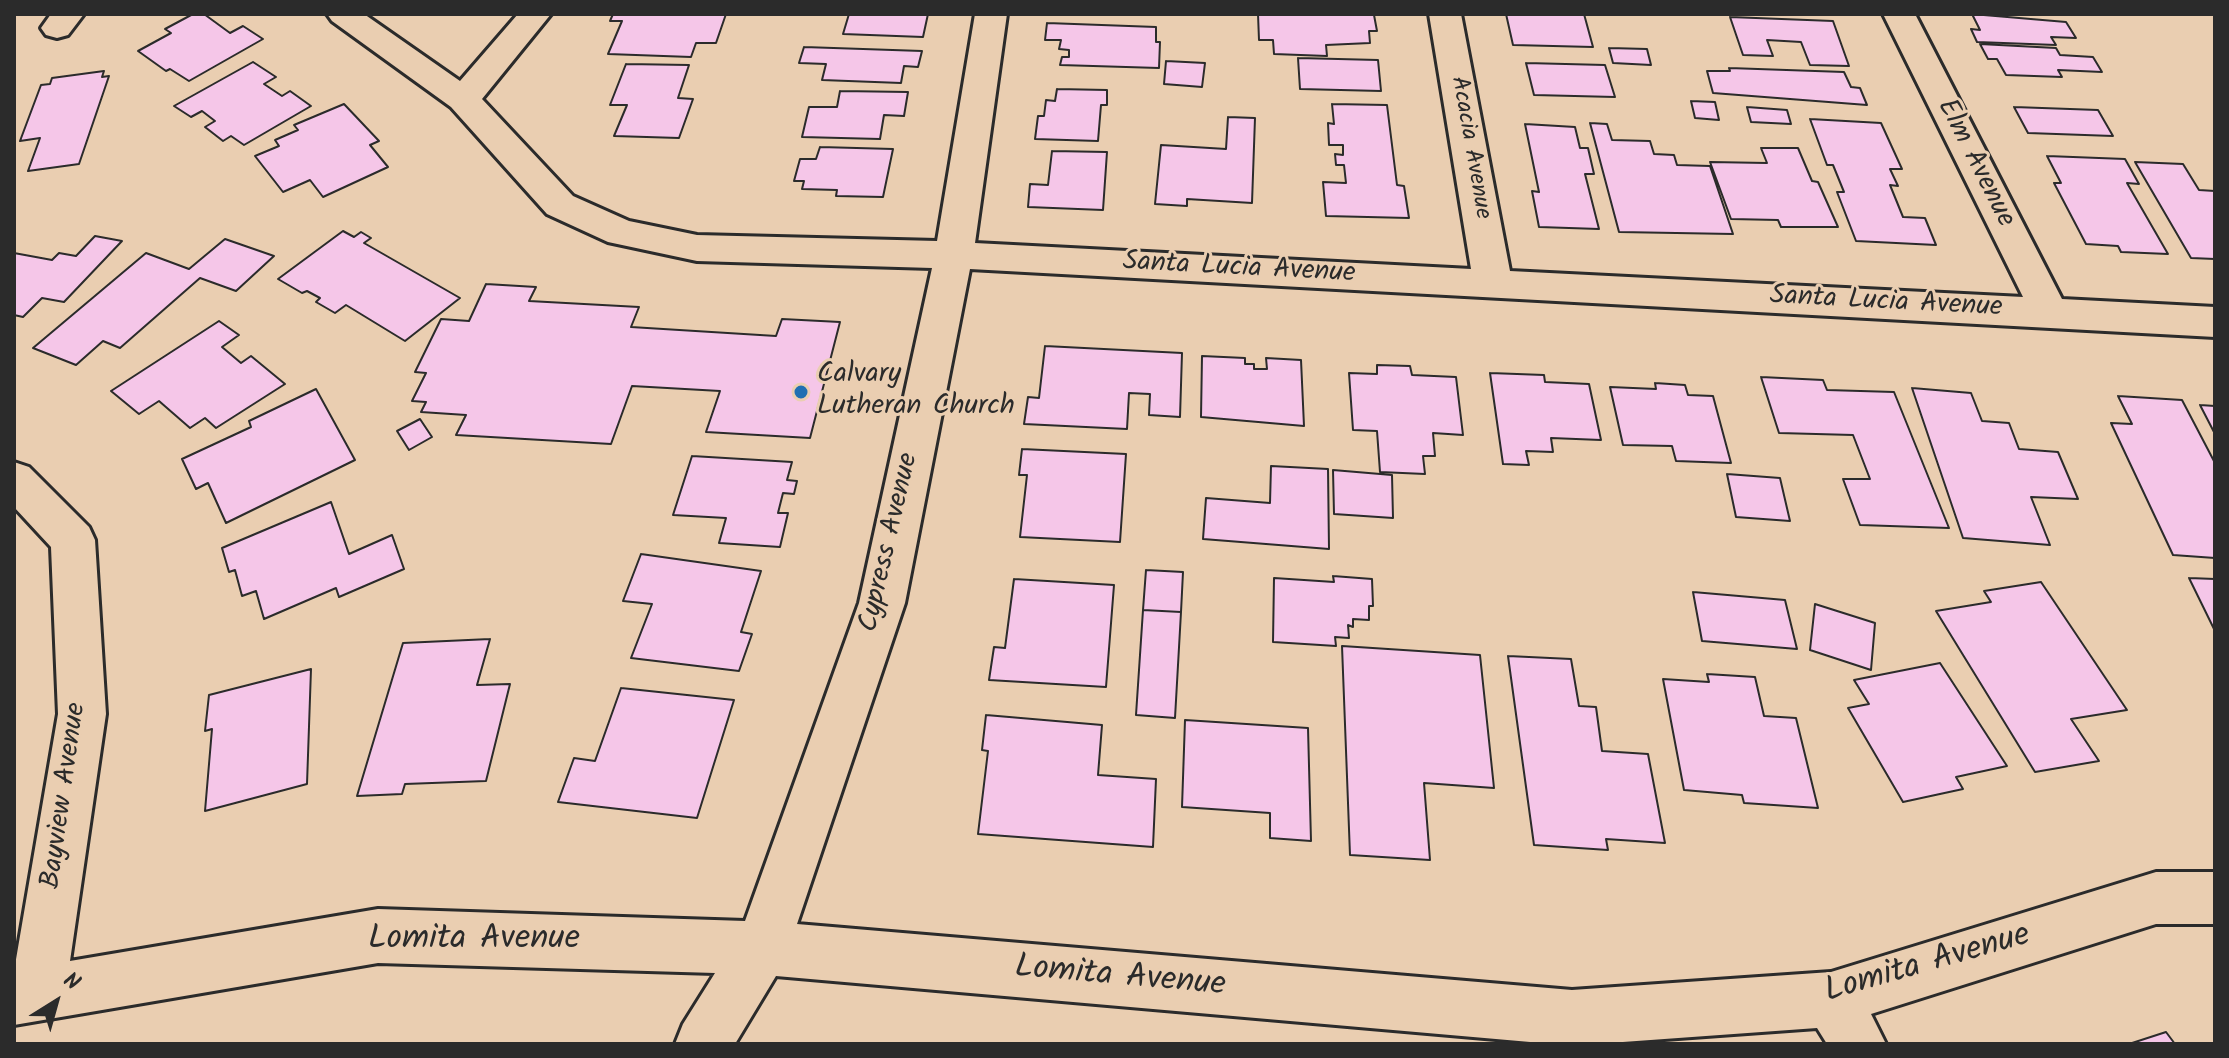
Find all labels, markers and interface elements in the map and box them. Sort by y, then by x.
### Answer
street label: Acacia Avenue [1442,74,1496,222]
street label: Elm Avenue [1927,94,2021,234]
street label: Santa Lucia Avenue [1122,247,1356,293]
street label: Santa Lucia Avenue [1769,281,2003,327]
place label: Calvary Lutheran Church [817,359,1015,425]
marker: Calvary Lutheran Church [792,383,810,401]
street label: Cypress Avenue [854,450,928,636]
street label: Bayview Avenue [36,701,96,891]
street label: Lomita Avenue [1821,917,2035,1015]
street label: Lomita Avenue [368,922,580,962]
street label: Lomita Avenue [1013,949,1227,1009]
north arrow [16,962,96,1042]
text: N [55,964,87,1001]

